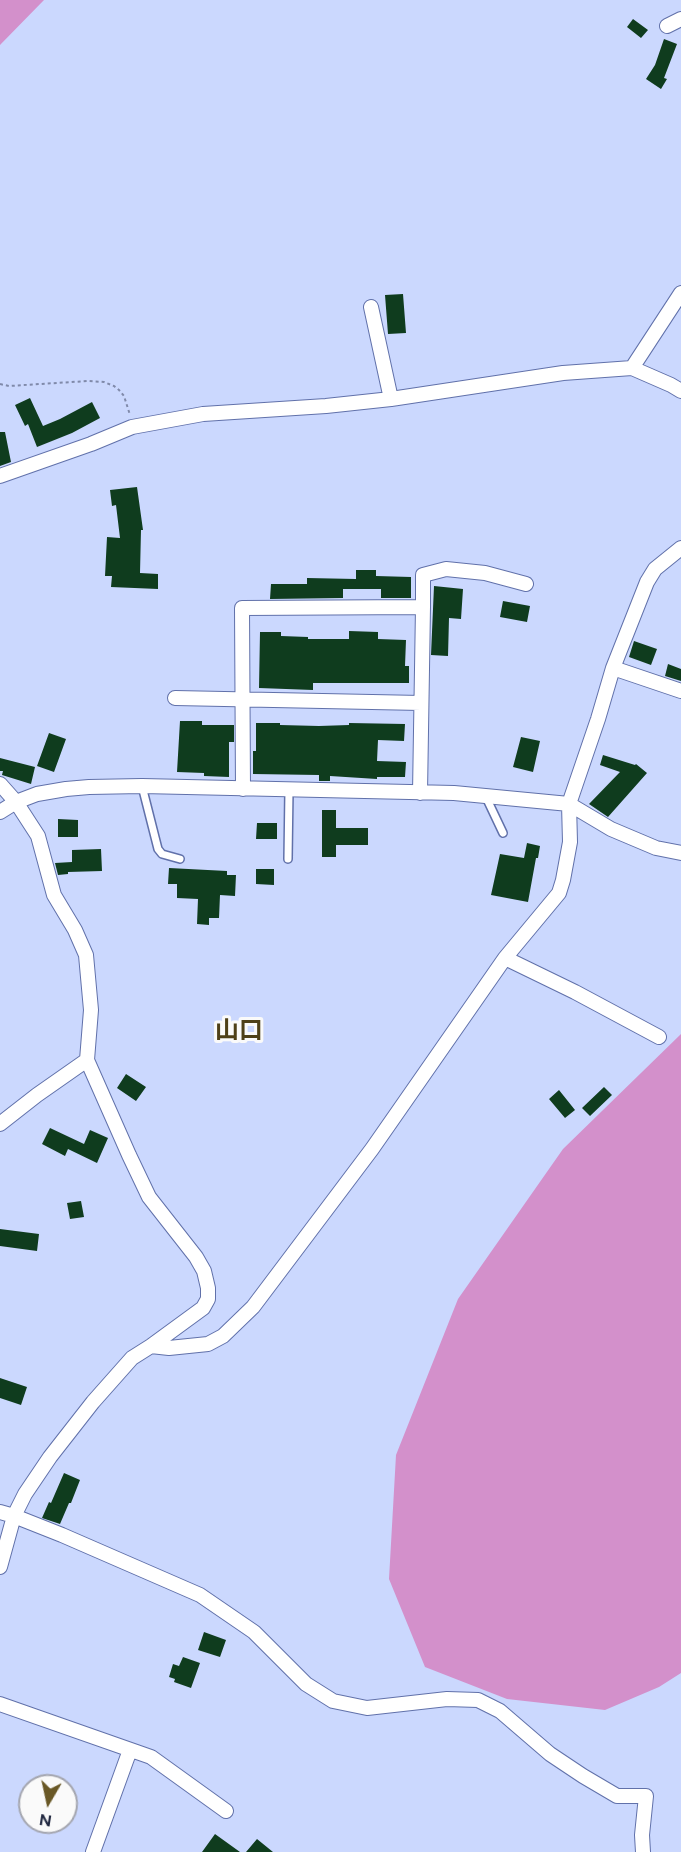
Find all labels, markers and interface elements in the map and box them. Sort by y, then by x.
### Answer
district label: 山口 [215,1017,263,1045]
north arrow [18,1774,78,1834]
text: N [38,1810,53,1831]

